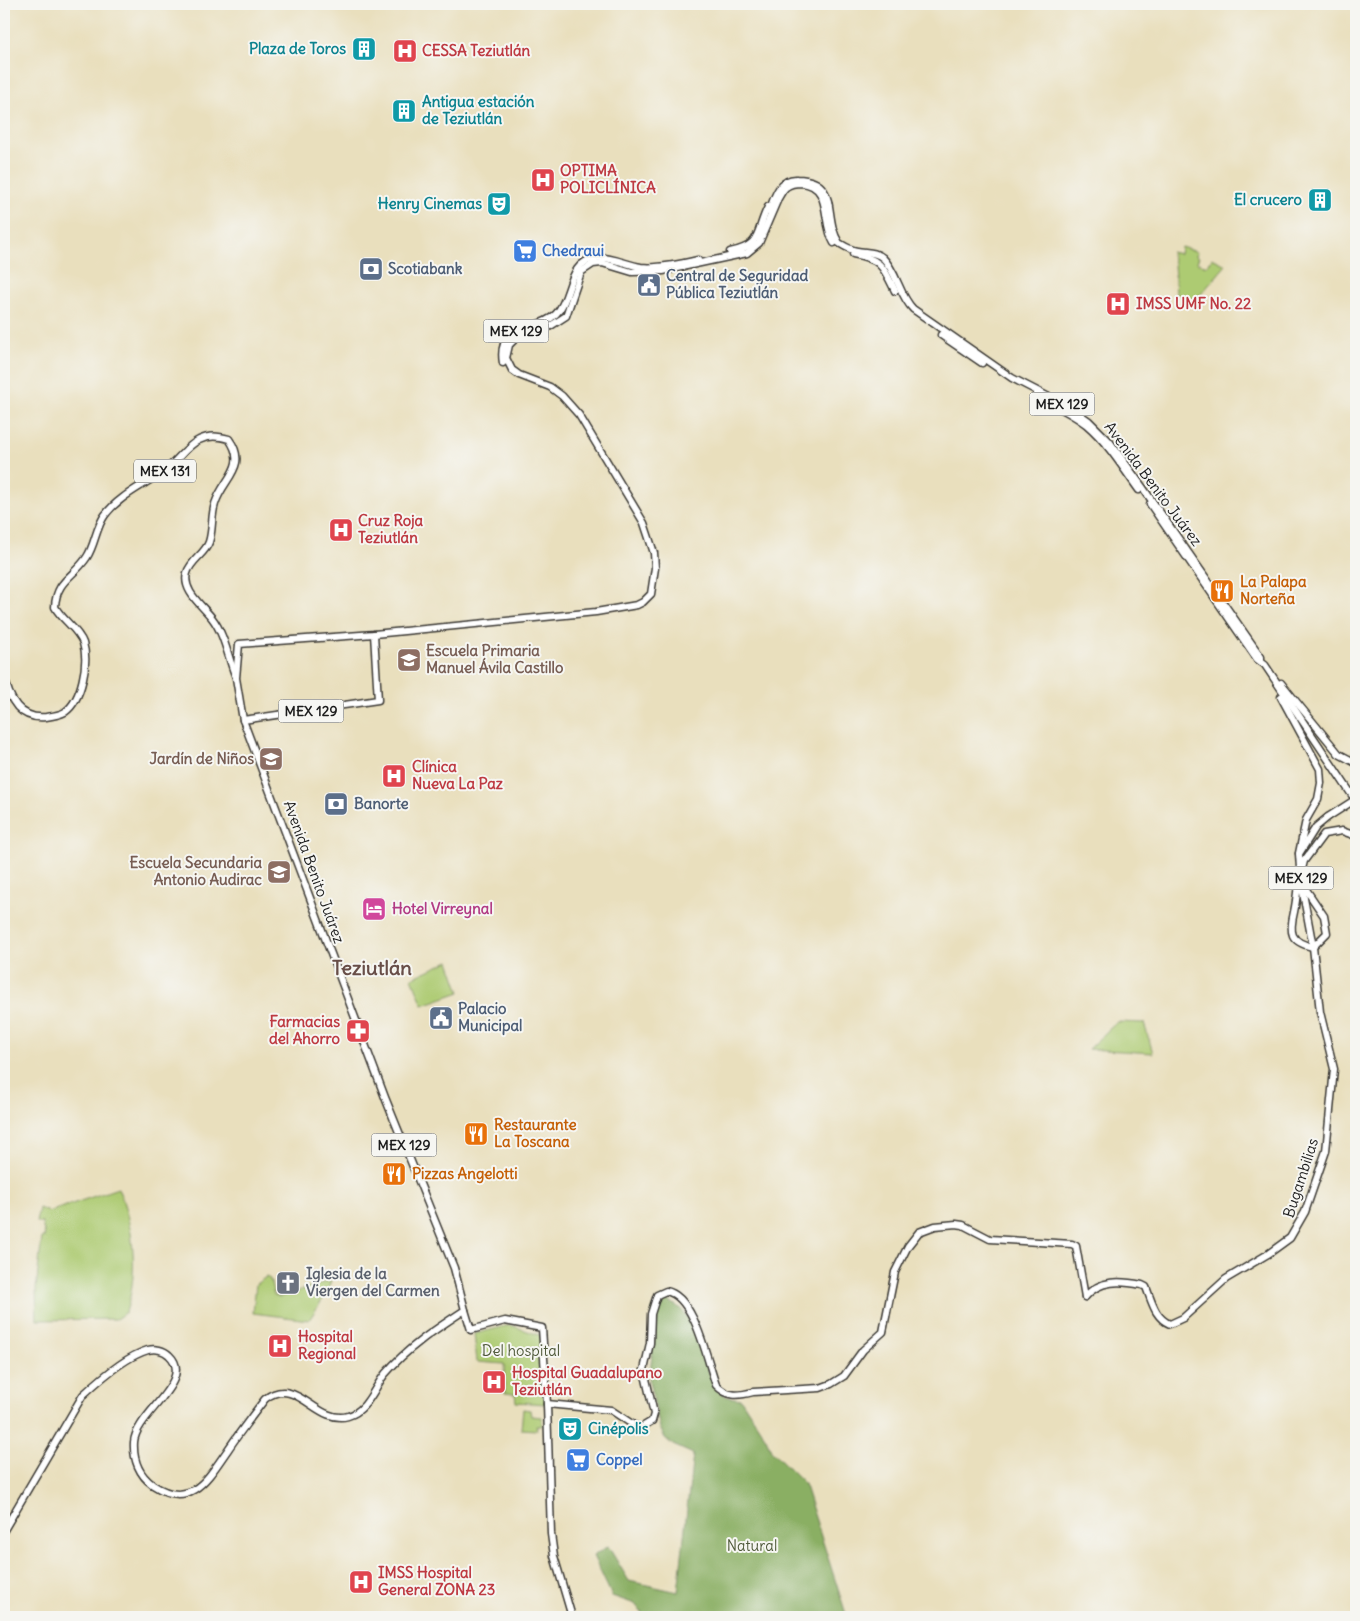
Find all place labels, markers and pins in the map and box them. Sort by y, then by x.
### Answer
building icon: Plaza de Toros [351,36,377,62]
hospital icon: CESSA Teziutlán [392,38,418,64]
place label: Plaza de Toros [249,39,346,58]
place label: CESSA Teziutlán [422,41,530,60]
place label: Antigua estación de Teziutlán [422,92,535,128]
building icon: Antigua estación de Teziutlán [391,98,417,124]
place label: OPTIMA POLICLÍNICA [560,161,656,197]
hospital icon: OPTIMA POLICLÍNICA [530,167,556,193]
building icon: El crucero [1307,187,1333,213]
place label: El crucero [1234,190,1303,209]
theatre icon: Henry Cinemas [486,191,512,217]
place label: Henry Cinemas [378,194,482,214]
supermarket icon: Chedraui [512,238,538,264]
place label: Chedraui [542,241,604,260]
bank icon: Scotiabank [358,256,384,282]
place label: Scotiabank [388,259,463,278]
place label: Central de Seguridad Pública Teziutlán [666,266,808,302]
public building icon: Central de Seguridad Pública Teziutlán [636,272,662,298]
hospital icon: IMSS UMF No. 22 [1105,291,1131,317]
place label: IMSS UMF No. 22 [1136,294,1251,313]
place label: Cruz Roja Teziutlán [358,511,424,547]
hospital icon: Cruz Roja Teziutlán [328,517,354,543]
place label: La Palapa Norteña [1240,572,1307,608]
restaurant icon: La Palapa Norteña [1209,578,1235,604]
place label: Escuela Primaria Manuel Ávila Castillo [426,641,564,677]
school or university icon: Escuela Primaria Manuel Ávila Castillo [396,647,422,673]
school or university icon: Jardín de Niños [258,746,284,772]
place label: Jardín de Niños [149,749,254,768]
place label: Clínica Nueva La Paz [412,757,503,793]
hospital icon: Clínica Nueva La Paz [381,763,407,789]
bank icon: Banorte [323,791,349,817]
place label: Banorte [354,794,409,813]
place label: Escuela Secundaria Antonio Audirac [130,853,262,889]
school or university icon: Escuela Secundaria Antonio Audirac [266,859,292,885]
hotel icon: Hotel Virreynal [361,896,387,922]
place label: Hotel Virreynal [392,899,493,919]
place label: Palacio Municipal [458,999,522,1036]
public building icon: Palacio Municipal [428,1005,454,1031]
place label: Farmacias del Ahorro [269,1012,341,1048]
pharmacy icon: Farmacias del Ahorro [345,1018,371,1044]
place label: Restaurante La Toscana [494,1115,577,1151]
restaurant icon: Restaurante La Toscana [463,1121,489,1147]
restaurant icon: Pizzas Angelotti [381,1161,407,1187]
place label: Pizzas Angelotti [412,1164,518,1184]
place label: Iglesia de la Viergen del Carmen [306,1264,440,1301]
church icon: Iglesia de la Viergen del Carmen [275,1270,301,1296]
place label: Hospital Regional [298,1327,356,1364]
hospital icon: Hospital Regional [267,1333,293,1359]
place label: Hospital Guadalupano Teziutlán [512,1363,663,1399]
hospital icon: Hospital Guadalupano Teziutlán [481,1369,507,1395]
theatre icon: Cinépolis [557,1416,583,1442]
place label: Cinépolis [588,1419,649,1439]
supermarket icon: Coppel [565,1447,591,1473]
place label: Coppel [596,1450,643,1470]
place label: IMSS Hospital General ZONA 23 [378,1563,495,1599]
hospital icon: IMSS Hospital General ZONA 23 [348,1569,374,1595]

